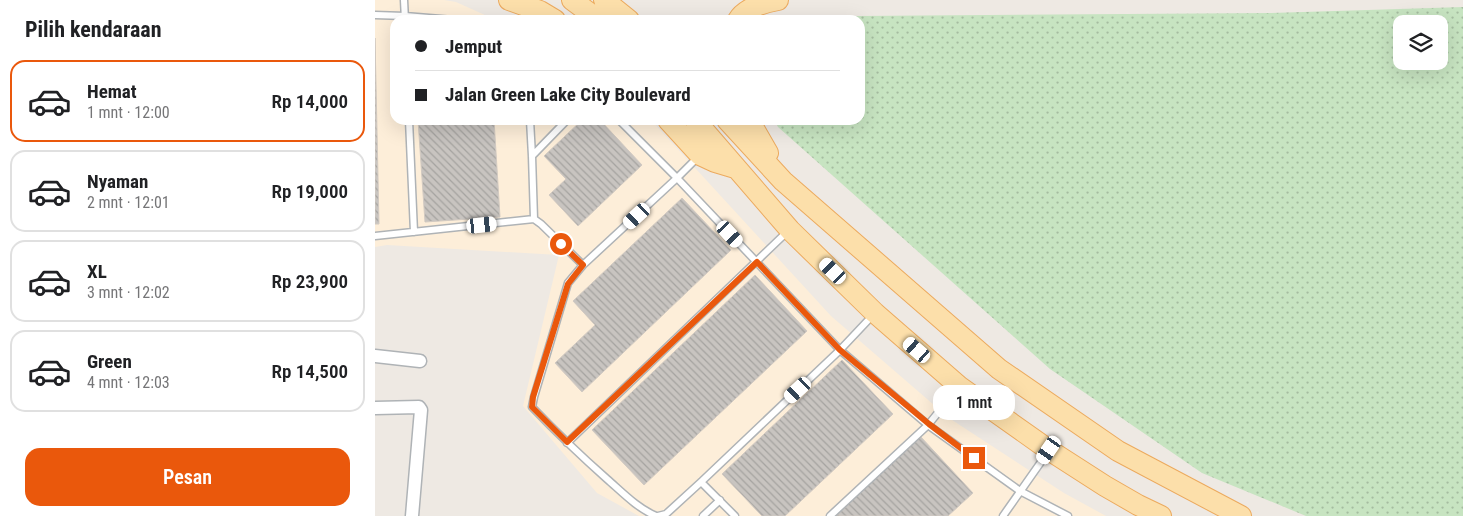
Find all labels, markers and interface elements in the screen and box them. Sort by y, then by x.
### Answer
map controls [1393,15,1448,70]
button: layers [1393,15,1448,70]
text: Pilih kendaraan [25,17,161,42]
text: Jemput [445,35,502,58]
icon: car [27,79,72,124]
text: Hemat [87,80,137,103]
text: Jalan Green Lake City Boulevard [445,83,691,106]
text: Rp 14,000 [272,90,348,113]
text: 1 mnt · 12:00 [87,103,170,122]
icon: car [27,169,72,214]
text: Nyaman [87,170,148,193]
text: Rp 19,000 [272,180,348,203]
text: 2 mnt · 12:01 [87,193,170,212]
car [620,200,653,232]
car [466,216,497,234]
car [714,218,745,250]
route start [550,233,572,255]
car [817,255,849,287]
icon: car [27,259,72,304]
text: XL [87,260,107,283]
text: Rp 23,900 [272,270,348,293]
text: 3 mnt · 12:02 [87,283,170,302]
car [900,334,933,366]
icon: car [27,349,72,394]
text: Green [87,350,132,373]
text: Rp 14,500 [272,360,348,383]
text: 4 mnt · 12:03 [87,373,170,392]
car [781,374,814,406]
callout: 1 mnt [933,386,1015,420]
text: 1 mnt [956,393,992,412]
car [1034,433,1063,467]
route end [963,447,985,469]
button: Pesan [25,448,350,506]

